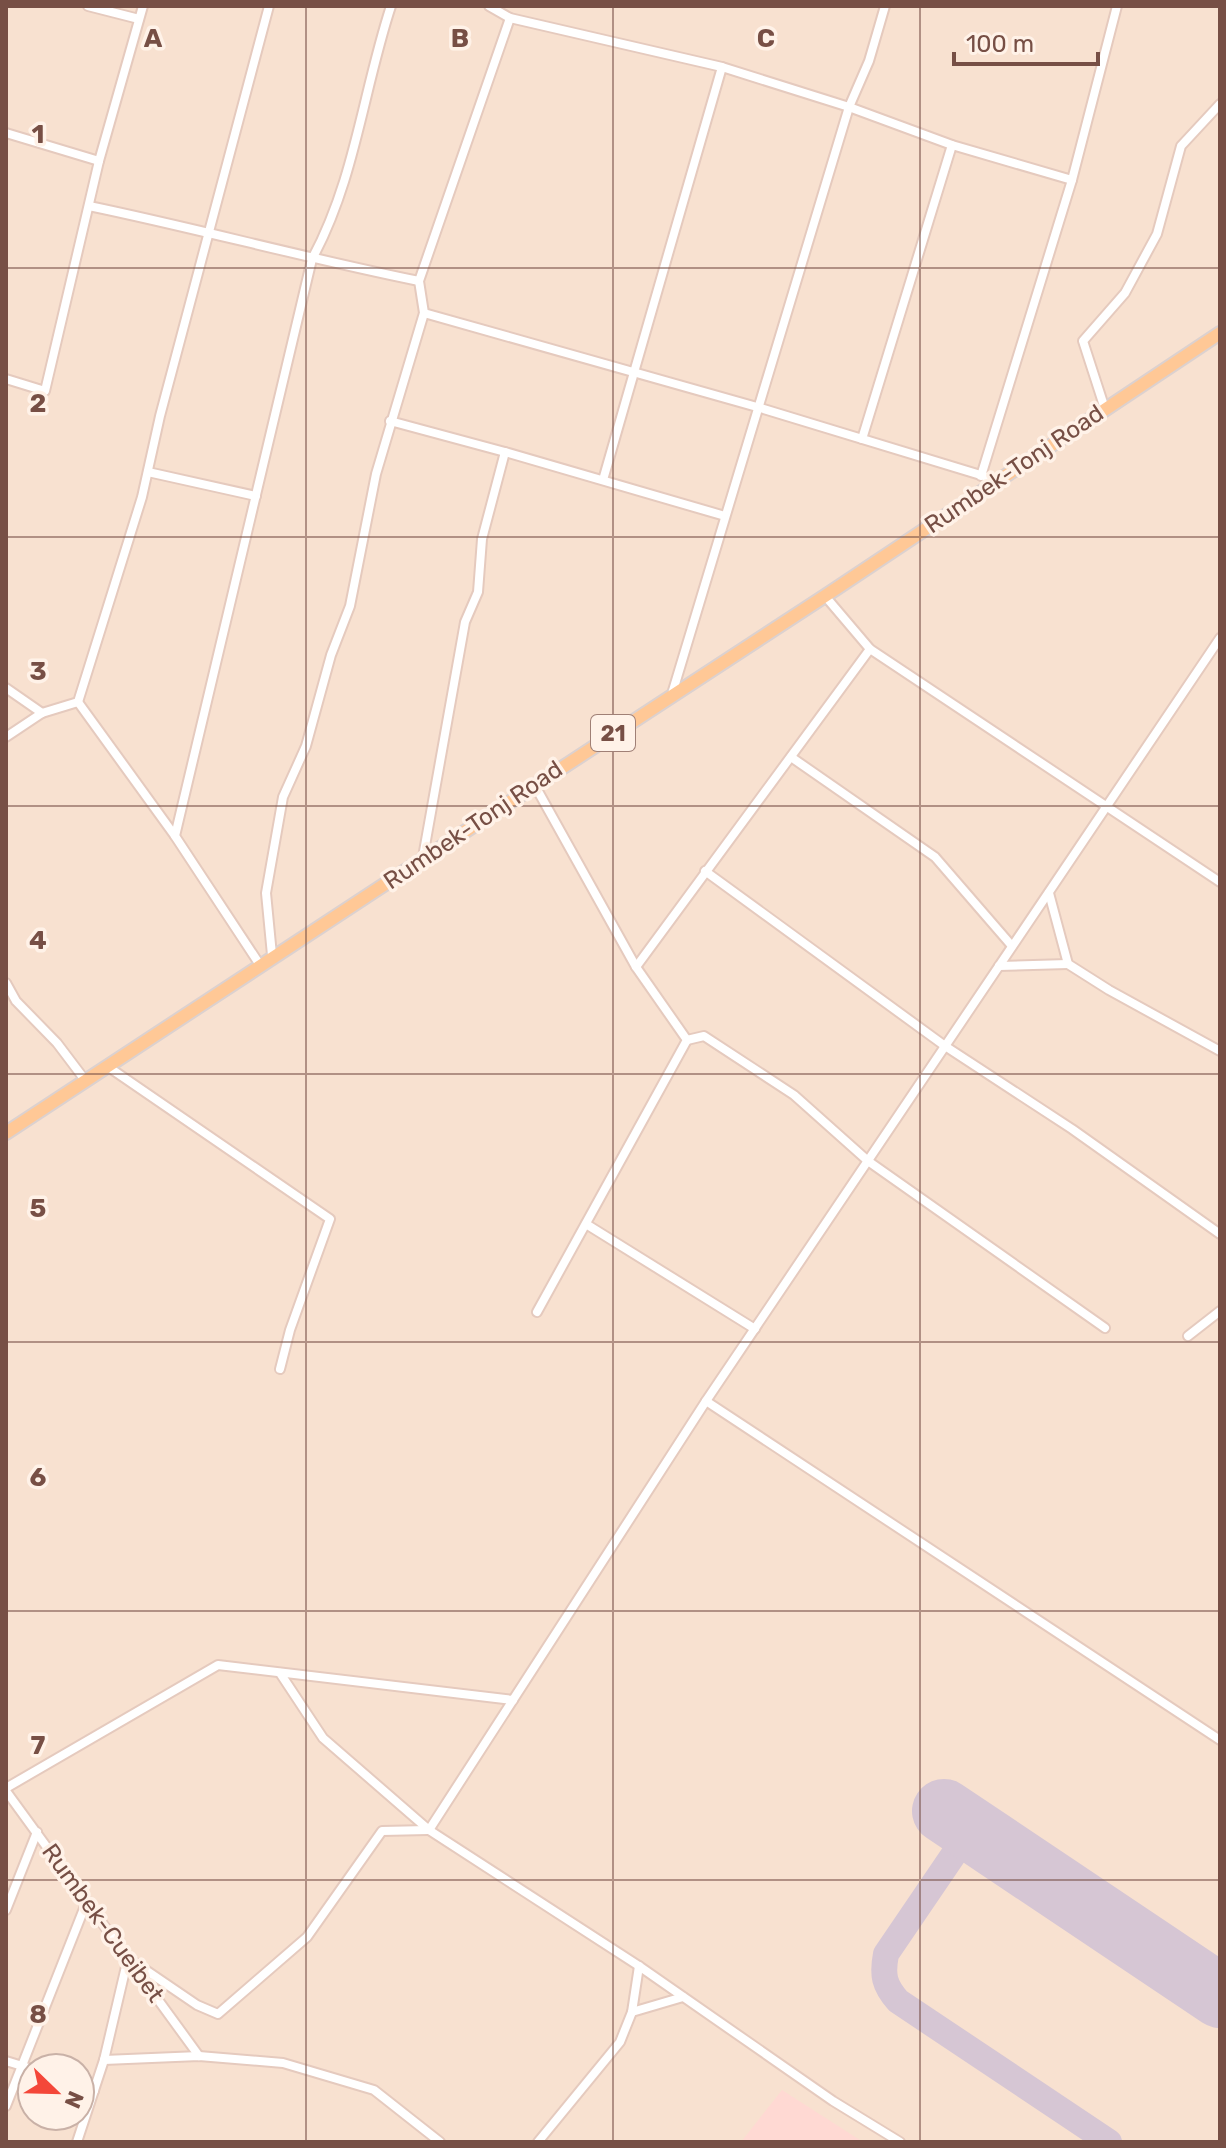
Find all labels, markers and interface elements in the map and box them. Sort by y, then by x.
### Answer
scale bar [954,16,1098,66]
text: A [144,23,163,54]
text: B [451,23,469,54]
text: C [757,23,775,54]
text: 100 m [966,30,1034,58]
text: 1 [32,119,44,150]
text: 2 [30,388,46,419]
street label: Rumbek-Tonj Road [919,399,1109,539]
text: 3 [29,656,47,687]
road number: 21 [591,715,635,751]
street label: Rumbek-Tonj Road [378,755,568,895]
text: 4 [29,925,47,956]
text: 5 [30,1193,46,1224]
text: 6 [30,1462,47,1493]
text: 7 [31,1730,46,1761]
street label: Rumbek-Cueibet [36,1838,170,2008]
text: 8 [29,1999,47,2030]
north arrow [16,2052,96,2132]
text: N [58,2087,89,2112]

